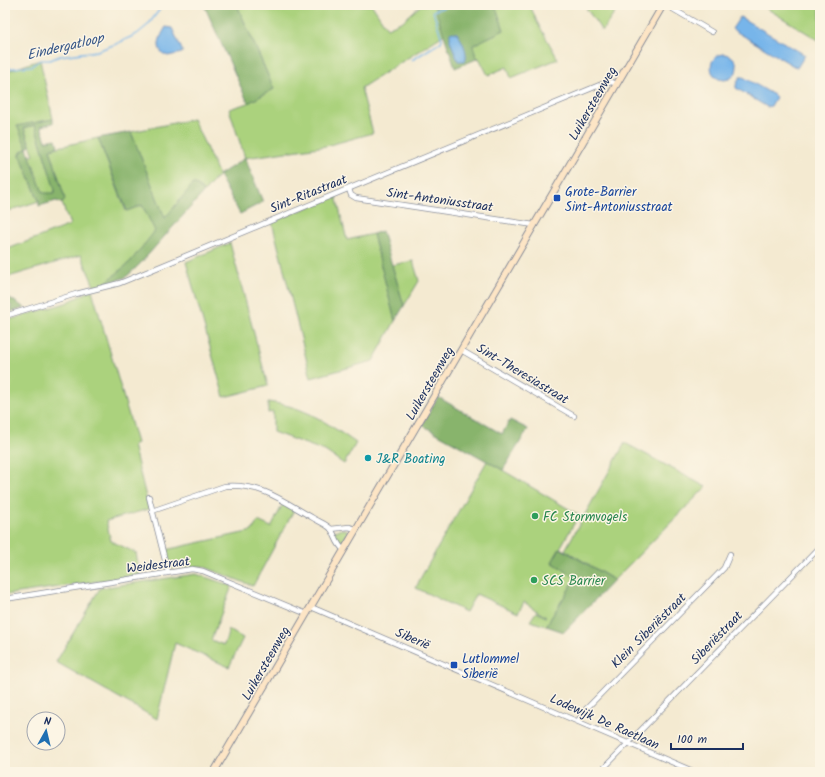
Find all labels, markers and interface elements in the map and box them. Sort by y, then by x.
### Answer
water label: Eindergatloop [25,27,107,67]
street label: Luikersteenweg [564,63,623,145]
street label: Sint-Ritastraat [267,169,351,219]
place label: Grote-Barrier Sint-Antoniusstraat [565,182,674,218]
street label: Sint-Antoniusstraat [385,183,495,219]
marker: Grote-Barrier Sint-Antoniusstraat [552,193,562,203]
street label: Sint-Theresiastraat [472,338,573,411]
street label: Luikersteenweg [401,343,460,425]
place label: J&R Boating [376,449,446,470]
marker: J&R Boating [363,453,373,463]
place label: FC Stormvogels [543,507,628,528]
marker: FC Stormvogels [530,511,540,521]
street label: Weidestraat [125,551,192,580]
place label: SCS Barrier [542,571,606,592]
marker: SCS Barrier [529,575,539,585]
street label: Klein Siberiëstraat [606,588,692,674]
street label: Siberiëstraat [686,606,749,670]
street label: Luikersteenweg [237,623,296,705]
street label: Siberië [392,623,433,656]
place label: Lutlommel Siberië [462,649,519,685]
marker: Lutlommel Siberië [449,660,459,670]
street label: Lodewijk De Raetlaan [546,689,663,756]
north arrow [26,711,66,751]
text: N [43,713,52,731]
scale bar [671,725,743,751]
text: 100 m [677,730,708,749]

